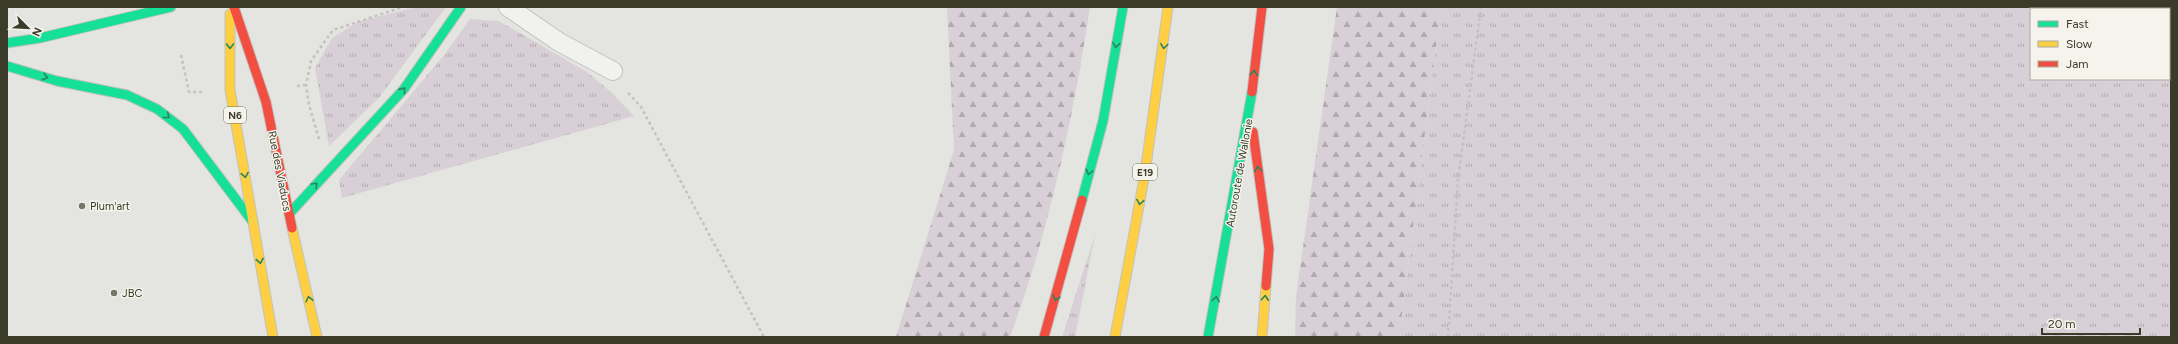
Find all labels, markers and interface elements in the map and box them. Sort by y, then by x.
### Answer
north arrow [8,8,48,48]
legend [2030,8,2170,80]
text: Fast [2066,17,2089,31]
text: N [29,25,44,38]
text: Slow [2066,37,2093,51]
one-way arrow [1112,42,1121,49]
one-way arrow [226,43,234,49]
one-way arrow [1160,43,1169,49]
text: Jam [2066,57,2089,71]
one-way arrow [1250,70,1259,76]
one-way arrow [41,72,48,81]
one-way arrow [398,87,405,94]
road number: N6 [224,107,246,123]
one-way arrow [162,112,169,119]
street label: Autoroute de Wallonie [1224,118,1255,228]
street label: Rue des Viaducs [265,130,294,212]
road number: E19 [1133,164,1157,180]
one-way arrow [1254,166,1263,172]
one-way arrow [1085,169,1094,176]
one-way arrow [240,172,249,178]
one-way arrow [311,183,318,190]
one-way arrow [1136,199,1145,205]
place label: Plum'art [90,200,130,213]
marker: Plum'art [77,201,87,211]
one-way arrow [255,258,264,264]
place label: JBC [122,287,142,300]
marker: JBC [109,288,119,298]
one-way arrow [1052,294,1061,301]
one-way arrow [1261,295,1270,301]
one-way arrow [305,296,313,302]
one-way arrow [1211,296,1219,302]
scale bar [2042,310,2140,336]
text: 20 m [2048,317,2076,331]

